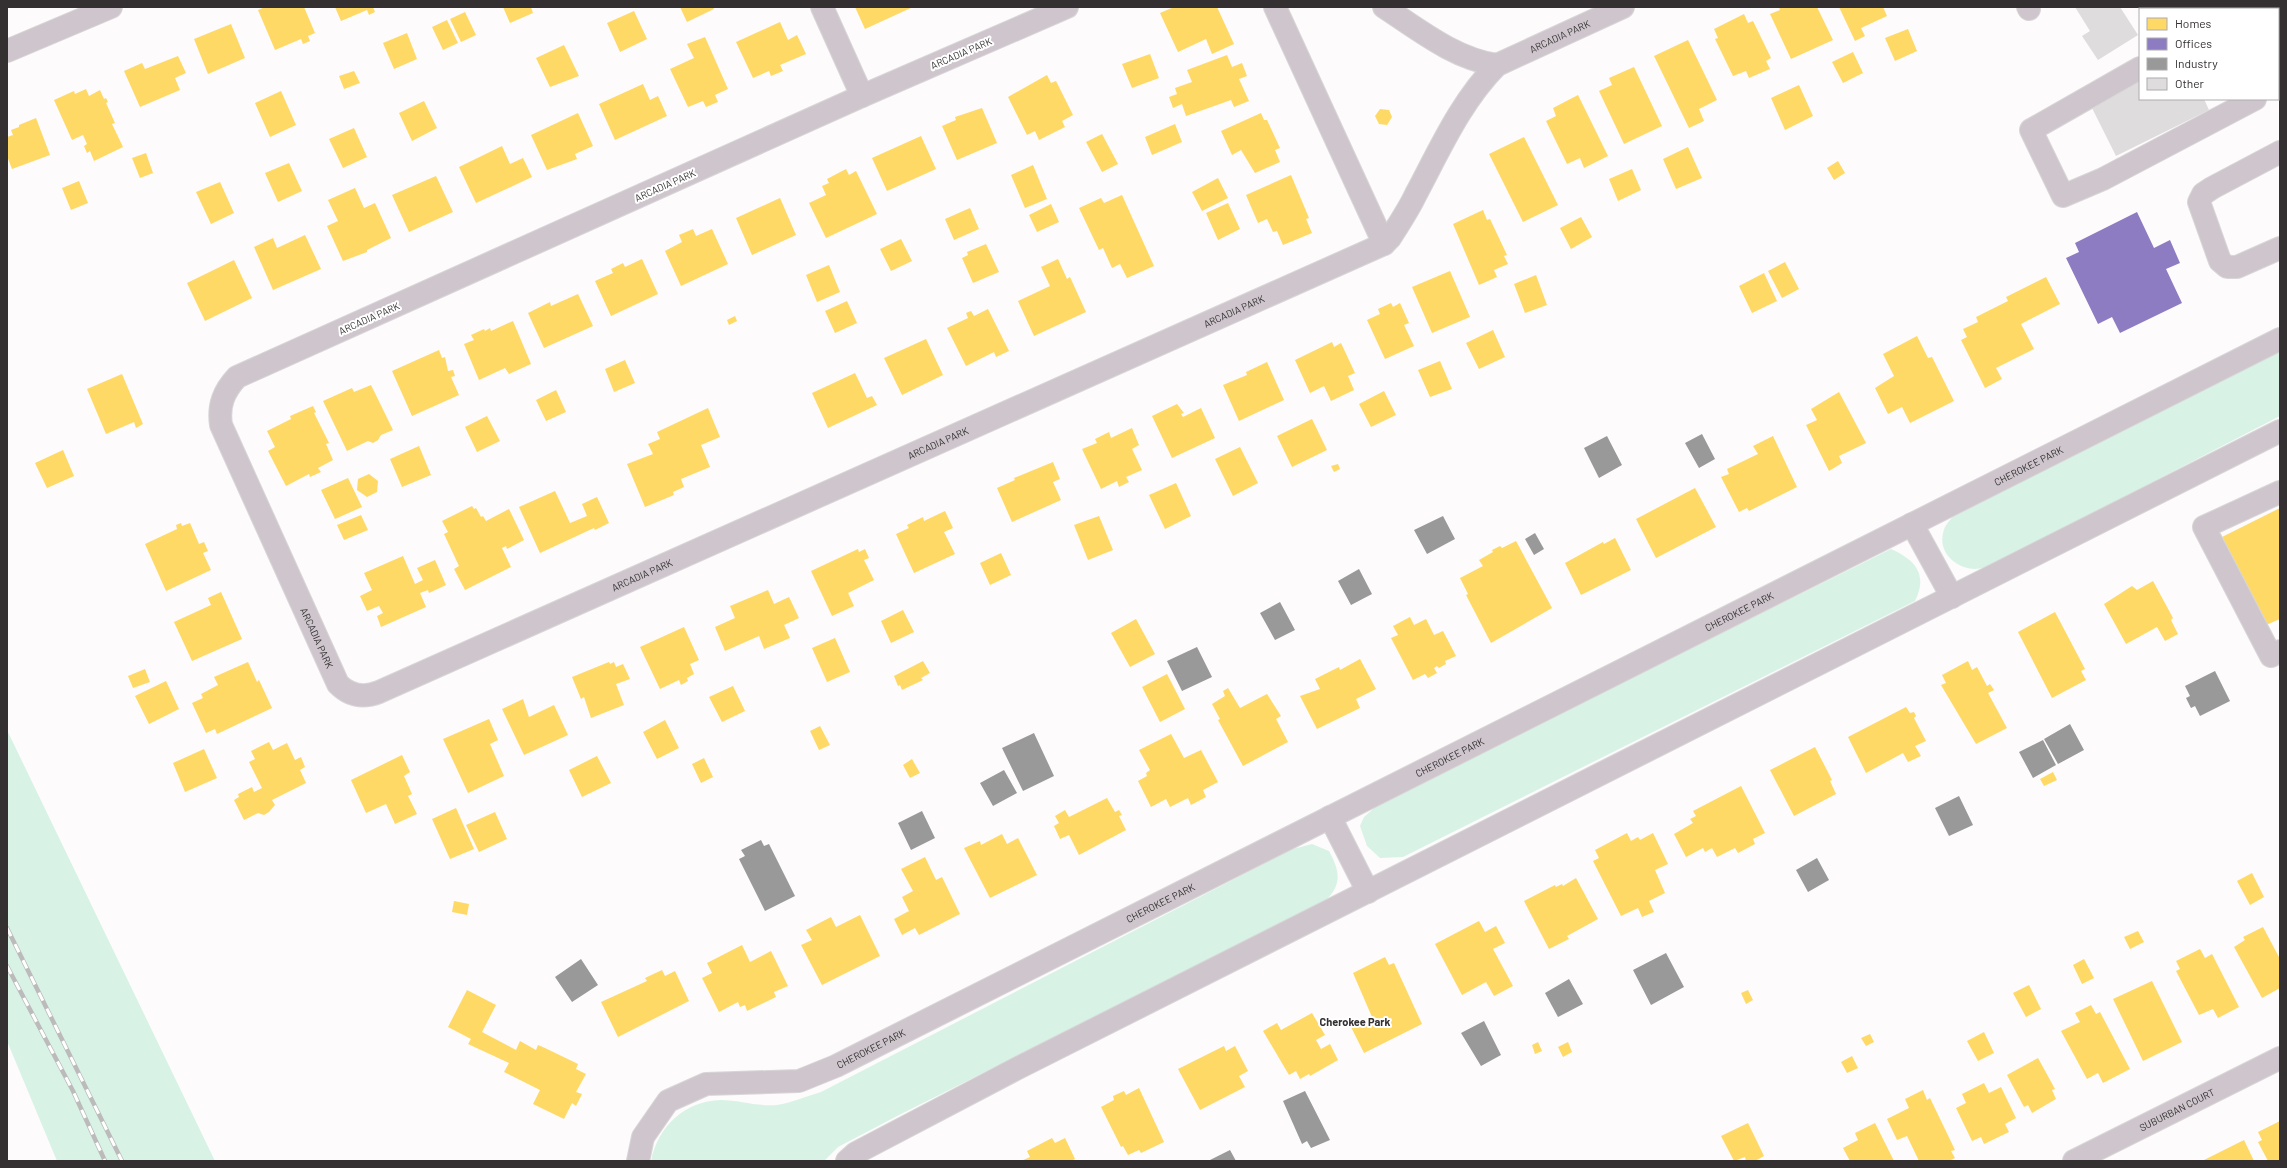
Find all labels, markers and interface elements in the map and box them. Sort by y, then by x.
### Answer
legend [2139,8,2279,100]
text: Homes [2175,16,2212,30]
street label: ARCADIA PARK [1528,17,1592,55]
street label: ARCADIA PARK [929,35,993,71]
text: Offices [2175,36,2212,50]
text: Industry [2175,56,2218,70]
text: Other [2175,76,2205,90]
street label: ARCADIA PARK [633,166,697,204]
street label: ARCADIA PARK [1202,292,1266,330]
street label: ARCADIA PARK [337,299,401,337]
street label: ARCADIA PARK [906,424,970,462]
street label: CHEROKEE PARK [1992,443,2065,488]
street label: ARCADIA PARK [610,556,674,594]
street label: CHEROKEE PARK [1703,589,1775,634]
street label: ARCADIA PARK [298,606,336,670]
street label: CHEROKEE PARK [1413,735,1486,779]
street label: CHEROKEE PARK [1124,880,1197,925]
district label: Cherokee Park [1320,1015,1391,1028]
street label: CHEROKEE PARK [835,1026,907,1071]
street label: SUBURBAN COURT [2137,1086,2217,1133]

